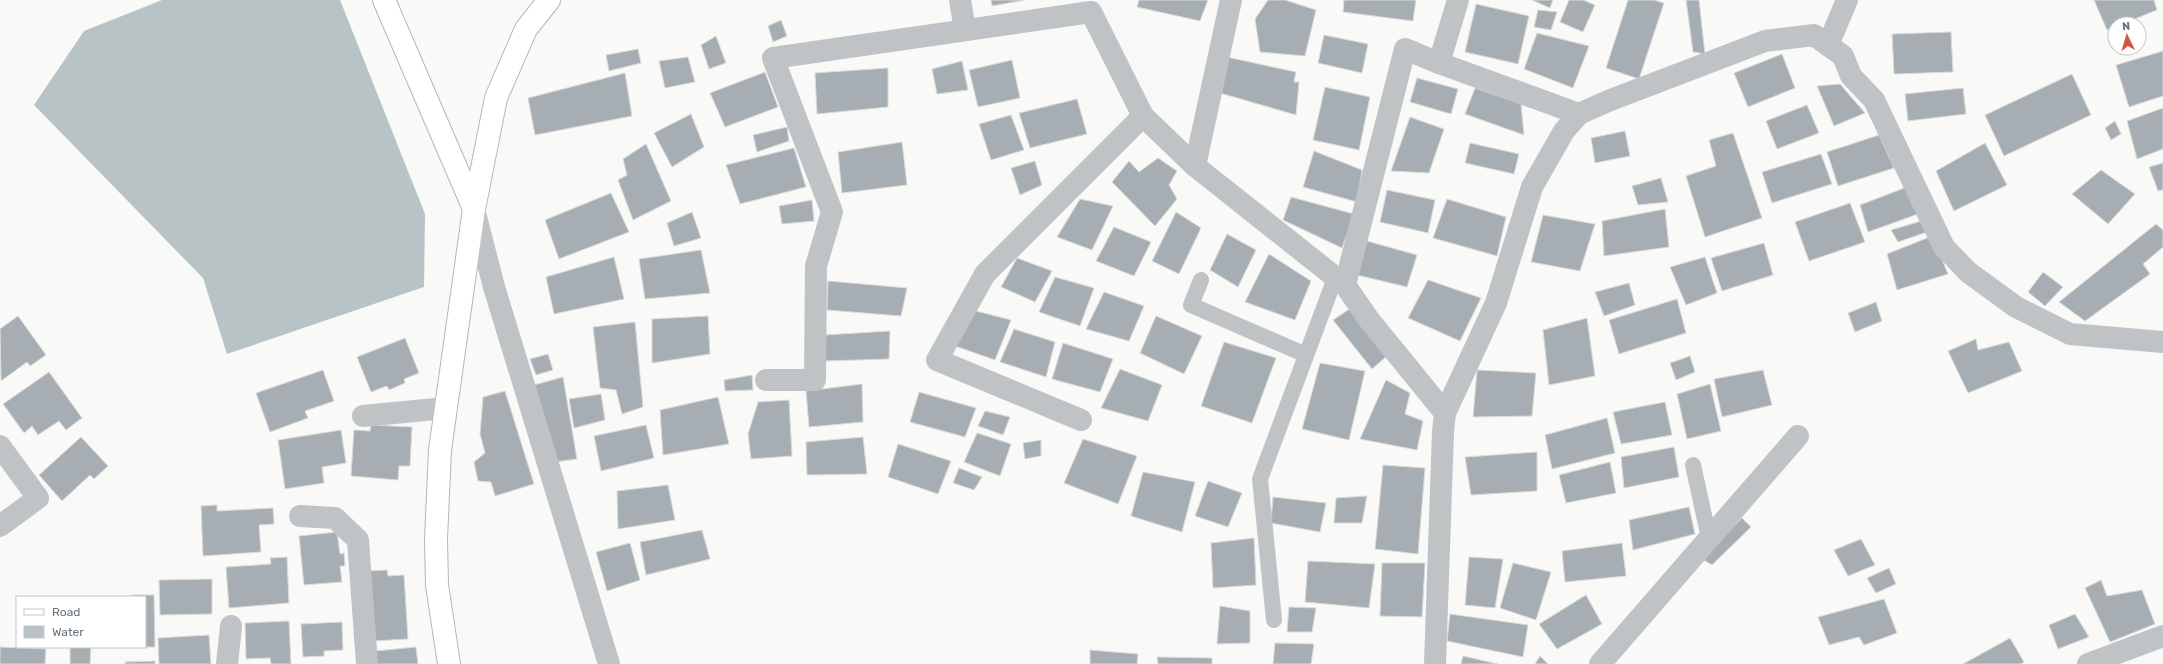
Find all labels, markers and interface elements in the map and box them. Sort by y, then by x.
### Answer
north arrow [2107,16,2147,56]
text: N [2122,20,2131,33]
legend [16,596,146,648]
text: Road [52,605,80,619]
text: Water [52,625,84,639]

